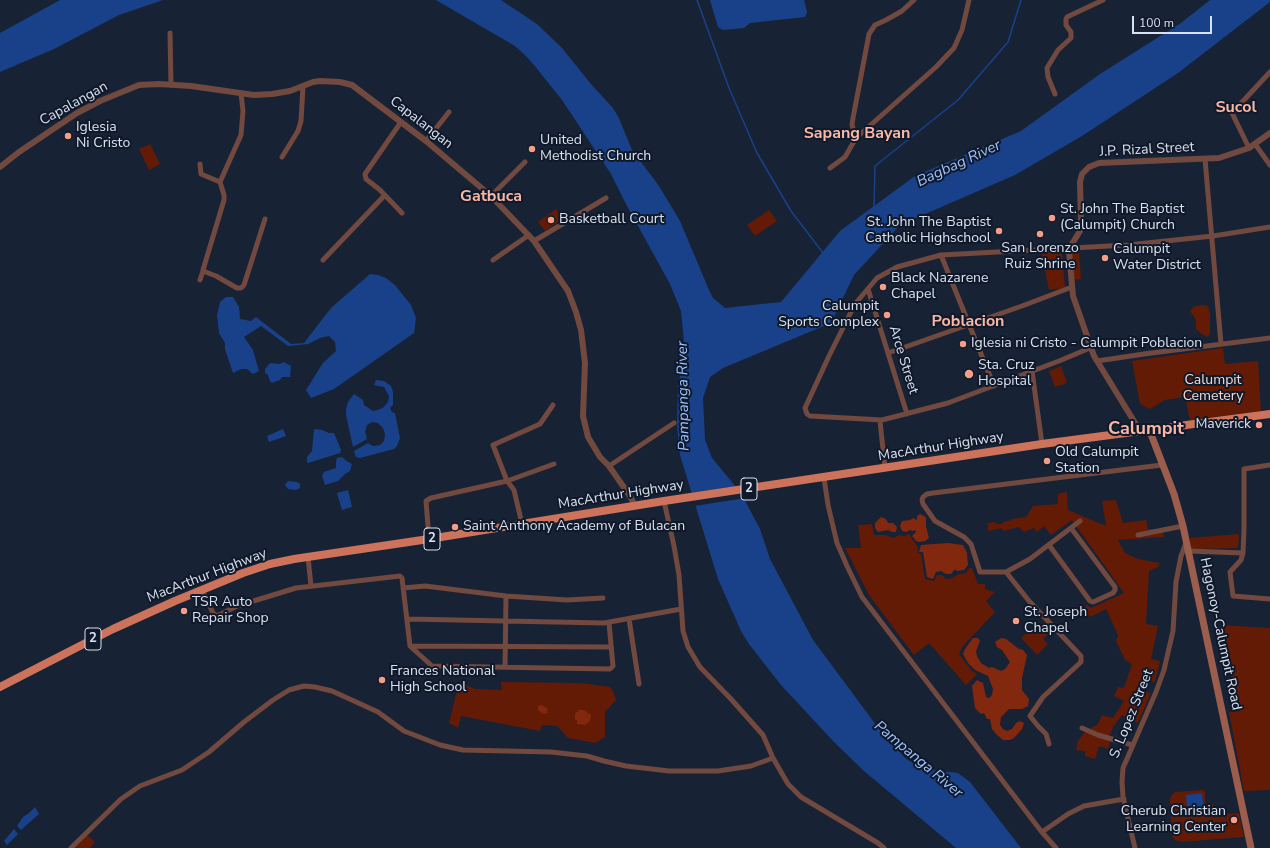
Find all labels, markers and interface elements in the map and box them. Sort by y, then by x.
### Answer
scale bar [1134,8,1214,34]
text: 100 m [1139,15,1174,31]
street label: Capalangan [37,78,111,130]
street label: Capalangan [386,93,456,153]
district label: Sucol [1215,98,1257,118]
place label: Iglesia Ni Cristo [76,120,130,152]
district label: Sapang Bayan [804,124,910,144]
marker: Iglesia Ni Cristo [63,131,73,141]
place label: United Methodist Church [540,133,651,166]
water label: Bagbag River [914,137,1004,191]
street label: J.P. Rizal Street [1099,139,1195,161]
marker: United Methodist Church [527,144,537,154]
district label: Gatbuca [460,187,522,207]
place label: St. John The Baptist (Calumpit) Church [1060,202,1184,234]
place label: Basketball Court [559,212,664,228]
marker: St. John The Baptist (Calumpit) Church [1047,213,1057,223]
marker: Basketball Court [546,215,556,225]
place label: St. John The Baptist Catholic Highschool [865,215,991,248]
marker: St. John The Baptist Catholic Highschool [994,226,1004,236]
marker: San Lorenzo Ruiz Shrine [1035,229,1045,239]
place label: San Lorenzo Ruiz Shrine [1001,241,1079,274]
place label: Calumpit Water District [1113,242,1201,274]
marker: Calumpit Water District [1100,253,1110,263]
place label: Black Nazarene Chapel [891,271,988,304]
marker: Black Nazarene Chapel [878,282,888,292]
place label: Calumpit Sports Complex [778,299,879,332]
marker: Calumpit Sports Complex [882,310,892,320]
district label: Poblacion [932,312,1004,332]
street label: Arce Street [885,324,921,396]
place label: Iglesia ni Cristo - Calumpit Poblacion [971,336,1202,352]
marker: Iglesia ni Cristo - Calumpit Poblacion [958,339,968,349]
water label: Pampanga River [674,341,694,451]
place label: Sta. Cruz Hospital [978,358,1034,390]
marker: Sta. Cruz Hospital [963,368,975,380]
park label: Calumpit Cemetery [1183,373,1243,406]
place label: Maverick [1195,417,1251,433]
district label: Calumpit [1108,419,1184,441]
marker: Maverick [1254,420,1264,430]
street label: MacArthur Highway [877,429,1005,465]
place label: Old Calumpit Station [1055,445,1138,478]
marker: Old Calumpit Station [1042,456,1052,466]
street label: MacArthur Highway [557,477,685,513]
road number: 2 [741,478,757,500]
place label: Saint Anthony Academy of Bulacan [463,519,685,535]
marker: Saint Anthony Academy of Bulacan [450,522,460,532]
road number: 2 [424,528,440,550]
street label: MacArthur Highway [145,545,269,607]
street label: Hagonoy-Calumpit Road [1196,556,1244,712]
place label: TSR Auto Repair Shop [192,595,269,628]
place label: St. Joseph Chapel [1024,605,1087,638]
marker: TSR Auto Repair Shop [179,606,189,616]
marker: St. Joseph Chapel [1011,616,1021,626]
road number: 2 [85,628,101,650]
place label: Frances National High School [390,664,495,696]
street label: S. Lopez Street [1107,667,1157,761]
marker: Frances National High School [377,675,387,685]
water label: Pampanga River [870,718,966,802]
place label: Cherub Christian Learning Center [1121,804,1226,836]
marker: Cherub Christian Learning Center [1229,815,1239,825]

